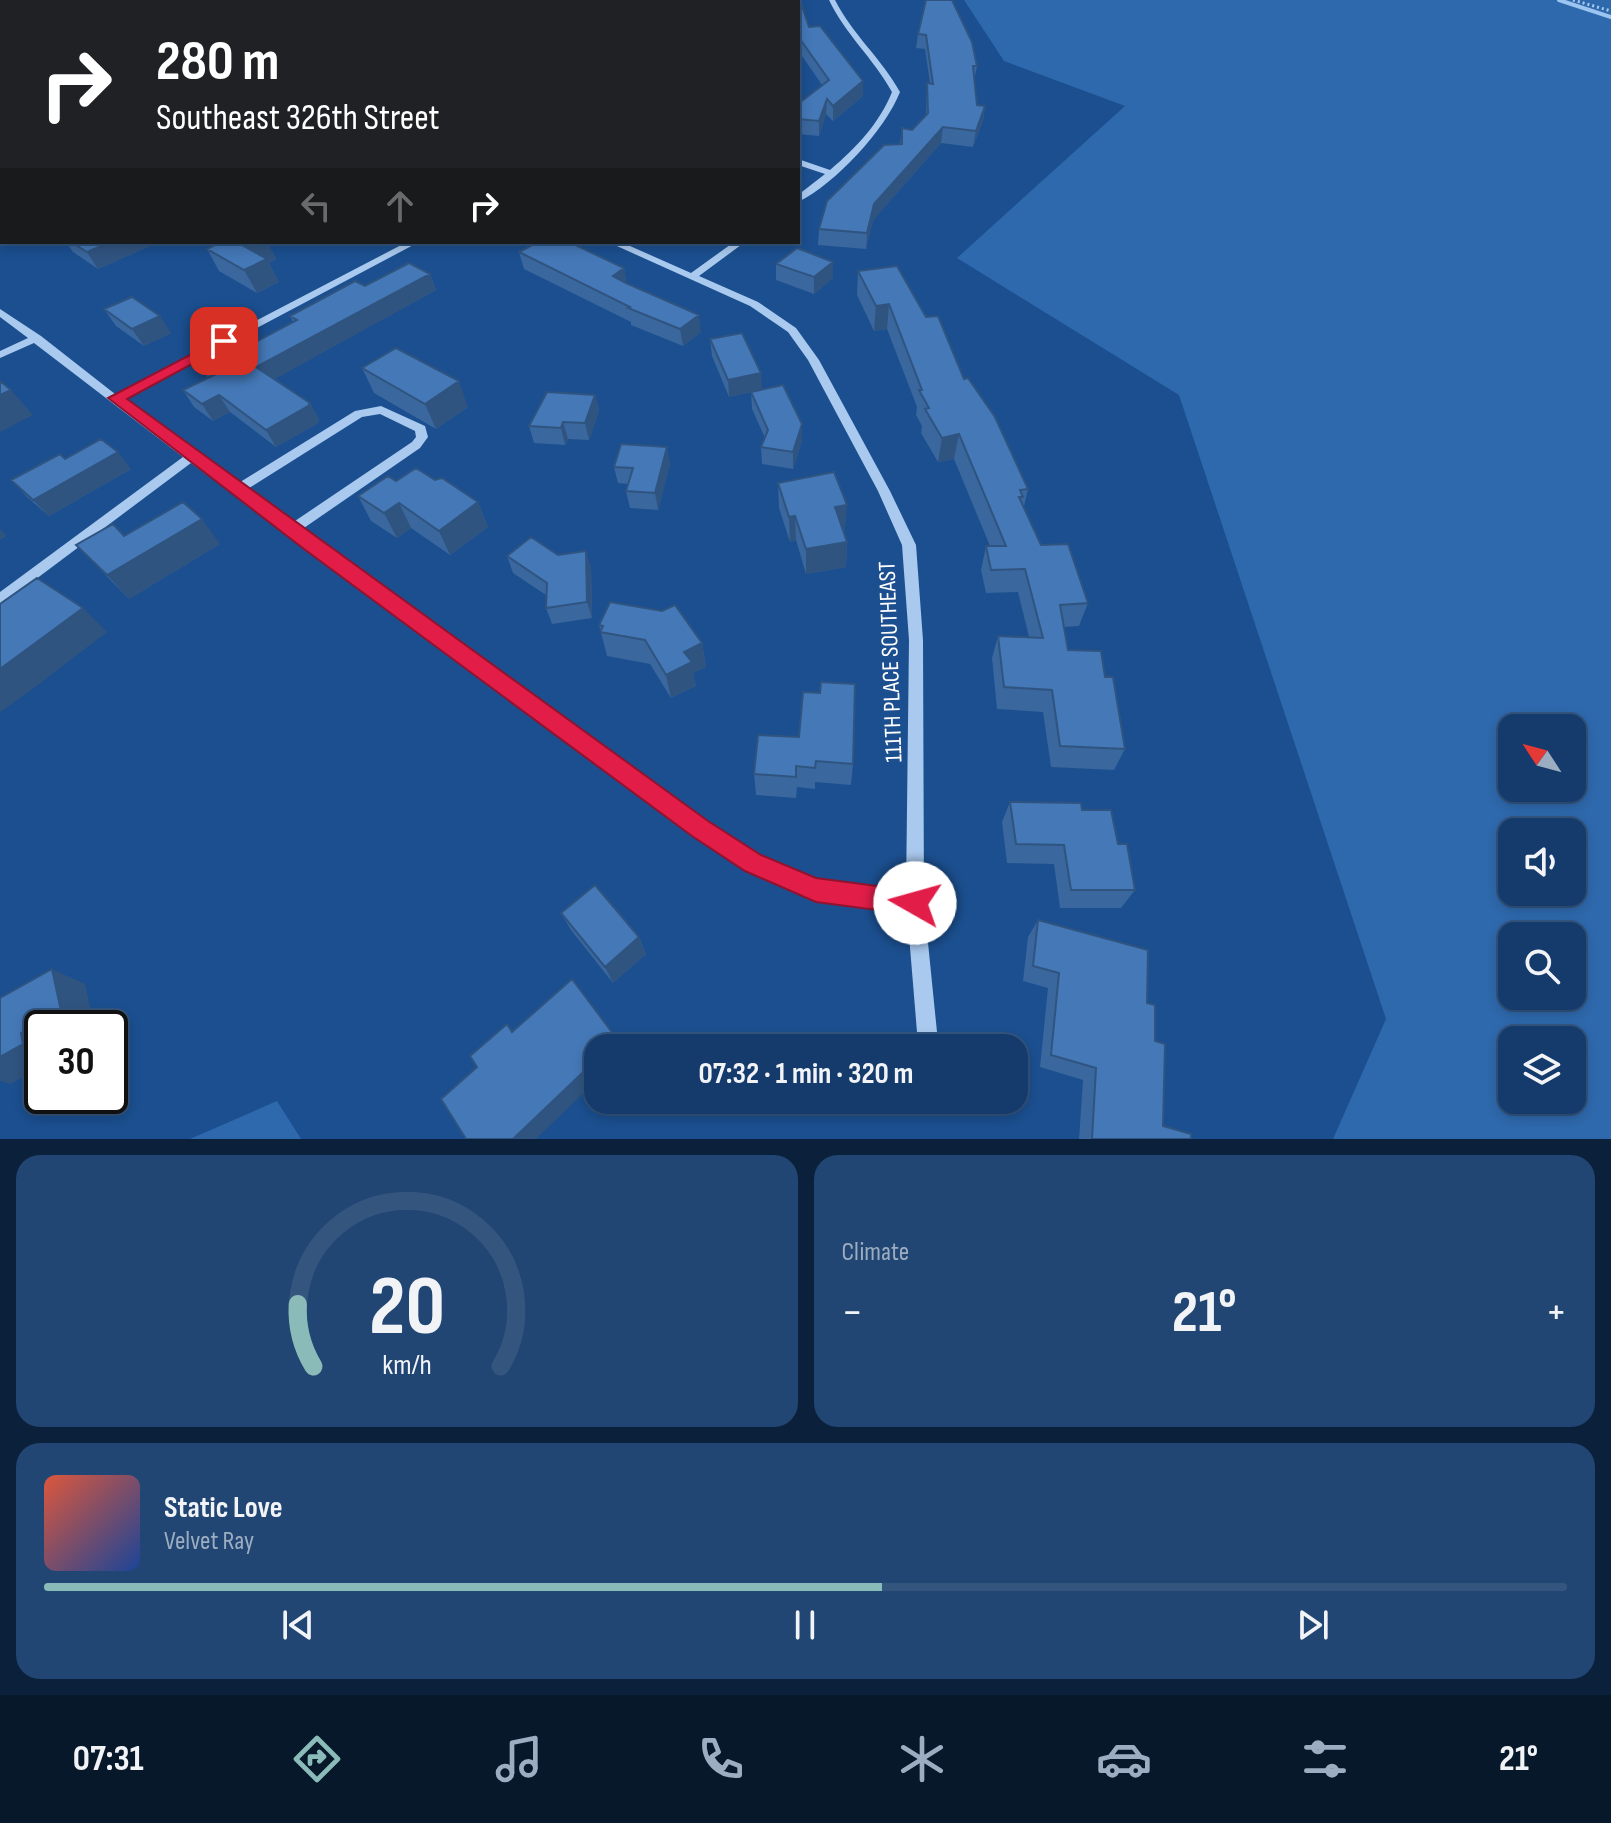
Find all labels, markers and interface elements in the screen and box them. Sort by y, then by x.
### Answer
text: 280 m [156,29,279,96]
icon: right [24,32,128,136]
text: Southeast 326th Street [156,97,440,140]
icon: left [294,184,338,228]
icon: ahead [378,184,422,228]
icon: right [462,184,506,228]
pin [190,307,258,375]
icon: arrive [202,319,246,363]
street label: 111TH PLACE SOUTHEAST [872,561,909,763]
north arrow [1498,714,1586,802]
map controls [1498,714,1586,1114]
button: sound [1498,818,1586,906]
position arrow [873,861,957,945]
button: search [1498,922,1586,1010]
speed limit sign: 30 [24,1010,128,1114]
button: layers [1498,1026,1586,1114]
text: 07:32 · 1 min · 320 m [699,1056,913,1092]
text: Climate [842,1237,909,1268]
text: 20 [369,1258,445,1358]
text: 21° [1172,1277,1237,1349]
text: − [842,1286,863,1339]
text: + [1545,1286,1567,1339]
text: km/h [382,1348,431,1383]
text: Static Love [164,1490,283,1526]
text: Velvet Ray [164,1526,254,1557]
icon: previous [276,1603,320,1647]
icon: pause [783,1603,827,1647]
icon: next [1291,1603,1335,1647]
icon: directions [289,1731,345,1787]
icon: music [491,1731,547,1787]
icon: phone [693,1731,749,1787]
icon: climate [894,1731,950,1787]
icon: car [1096,1731,1152,1787]
icon: filters [1297,1731,1353,1787]
text: 07:31 [73,1738,144,1781]
text: 21° [1499,1738,1538,1781]

